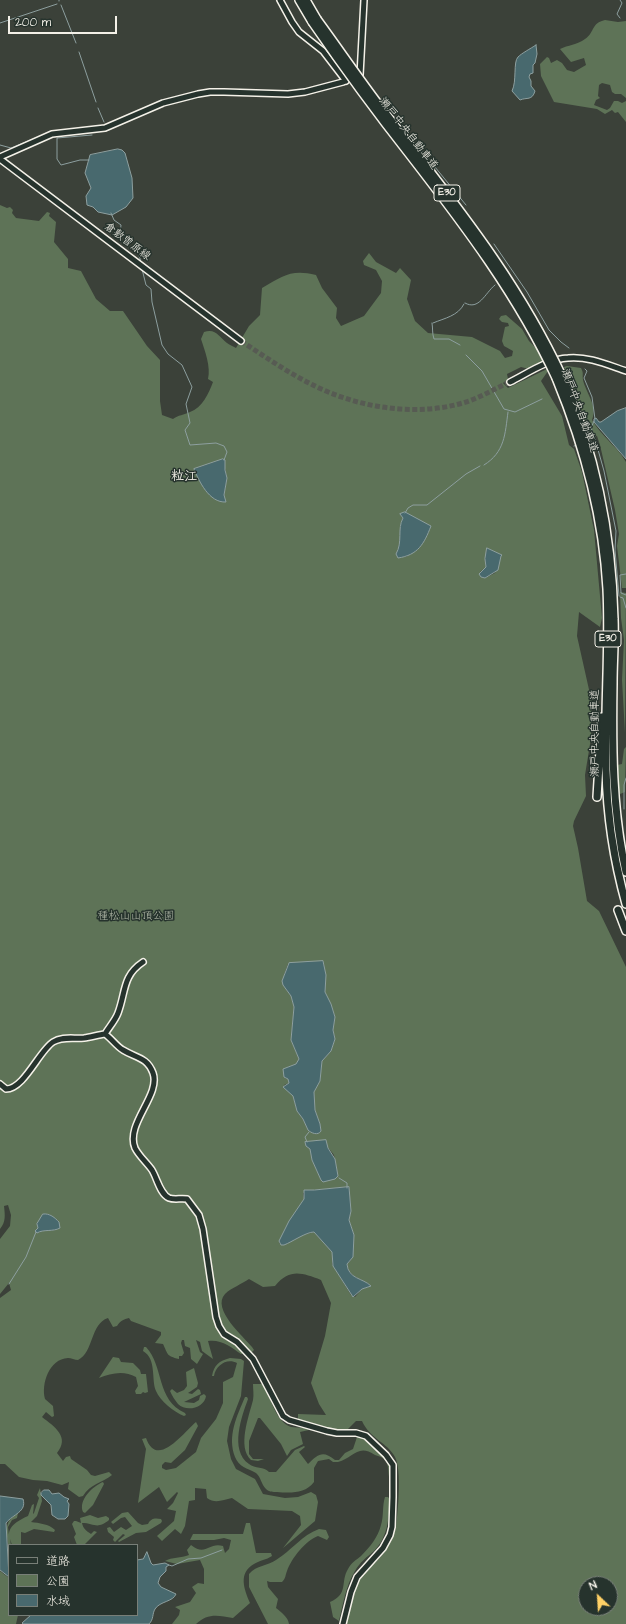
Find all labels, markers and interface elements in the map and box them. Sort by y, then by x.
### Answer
scale bar [10,8,119,34]
text: 200 m [15,14,51,31]
street label: 瀬戸中央自動車道 [376,95,440,173]
road number: E30 [434,185,460,201]
street label: 倉敷曽原線 [101,220,153,264]
street label: 瀬戸中央自動車道 [558,367,600,455]
district label: 粒江 [171,469,197,485]
road number: E30 [595,631,621,647]
street label: 瀬戸中央自動車道 [589,689,603,777]
park label: 種松山山頂公園 [98,910,174,924]
legend [8,1544,138,1616]
text: 道路 [46,1553,70,1570]
text: 公園 [46,1573,70,1590]
north arrow [578,1576,618,1616]
text: N [587,1577,599,1594]
text: 水域 [46,1593,70,1610]

